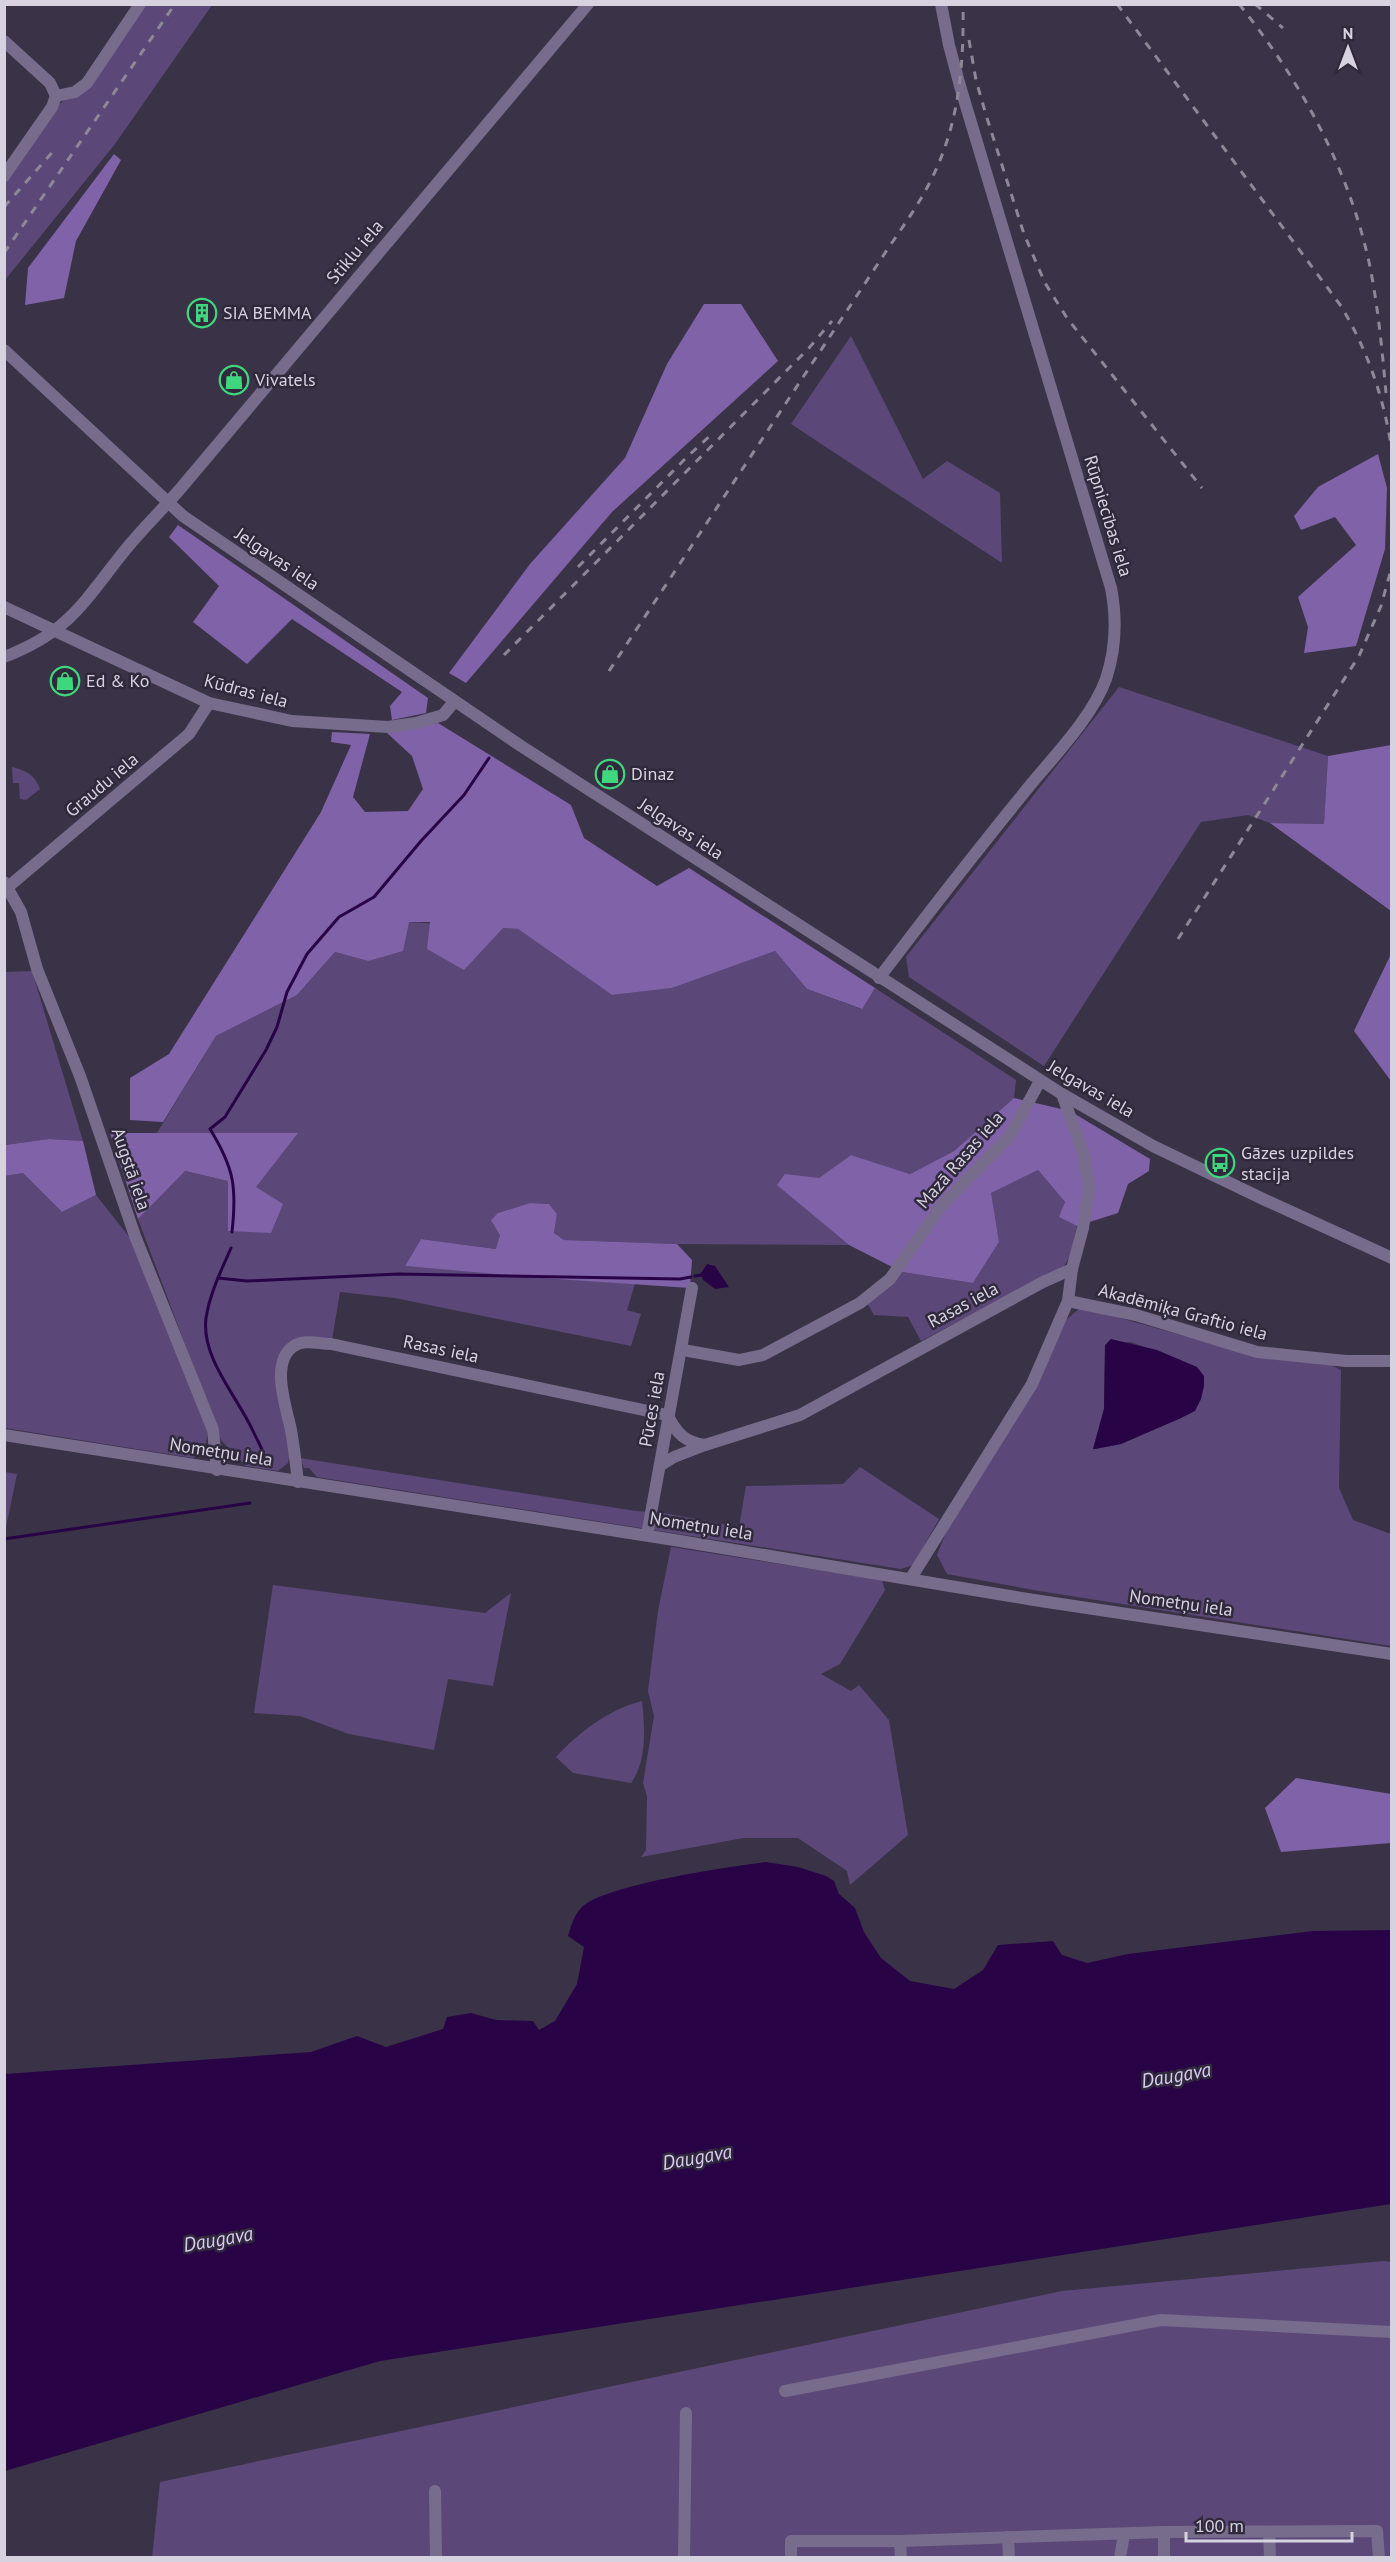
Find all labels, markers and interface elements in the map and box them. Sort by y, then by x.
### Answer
north arrow [1318,18,1378,78]
text: N [1343,23,1353,43]
street label: Stiklu iela [321,215,388,289]
building icon: SIA BEMMA [186,297,218,329]
place label: SIA BEMMA [223,301,312,324]
shop icon: Vivatels [218,364,250,396]
place label: Vivatels [254,368,316,391]
street label: Rūpniecības iela [1079,452,1138,579]
street label: Jelgavas iela [230,522,324,595]
shop icon: Ed & Ko [49,665,81,697]
street label: Kūdras iela [202,668,291,713]
place label: Ed & Ko [86,669,149,692]
street label: Graudu iela [61,747,143,822]
shop icon: Dinaz [594,758,626,790]
place label: Dinaz [631,762,674,785]
street label: Jelgavas iela [634,792,728,864]
street label: Jelgavas iela [1043,1054,1139,1123]
street label: Mazā Rasas iela [911,1106,1008,1213]
street label: Augstā iela [107,1125,156,1213]
place label: Gāzes uzpildes stacija [1241,1141,1354,1185]
bus stop icon: Gāzes uzpildes stacija [1204,1147,1236,1179]
street label: Rasas iela [924,1276,1002,1333]
street label: Akadēmiķa Graftio iela [1096,1278,1270,1345]
street label: Rasas iela [401,1329,481,1368]
street label: Pūces iela [634,1369,669,1449]
street label: Nometņu iela [168,1432,274,1471]
street label: Nometņu iela [648,1506,754,1545]
street label: Nometņu iela [1128,1584,1234,1621]
water label: Daugava [1139,2056,1213,2094]
water label: Daugava [660,2138,734,2176]
water label: Daugava [181,2220,255,2258]
scale bar [1186,2505,1352,2543]
text: 100 m [1195,2514,1244,2537]

